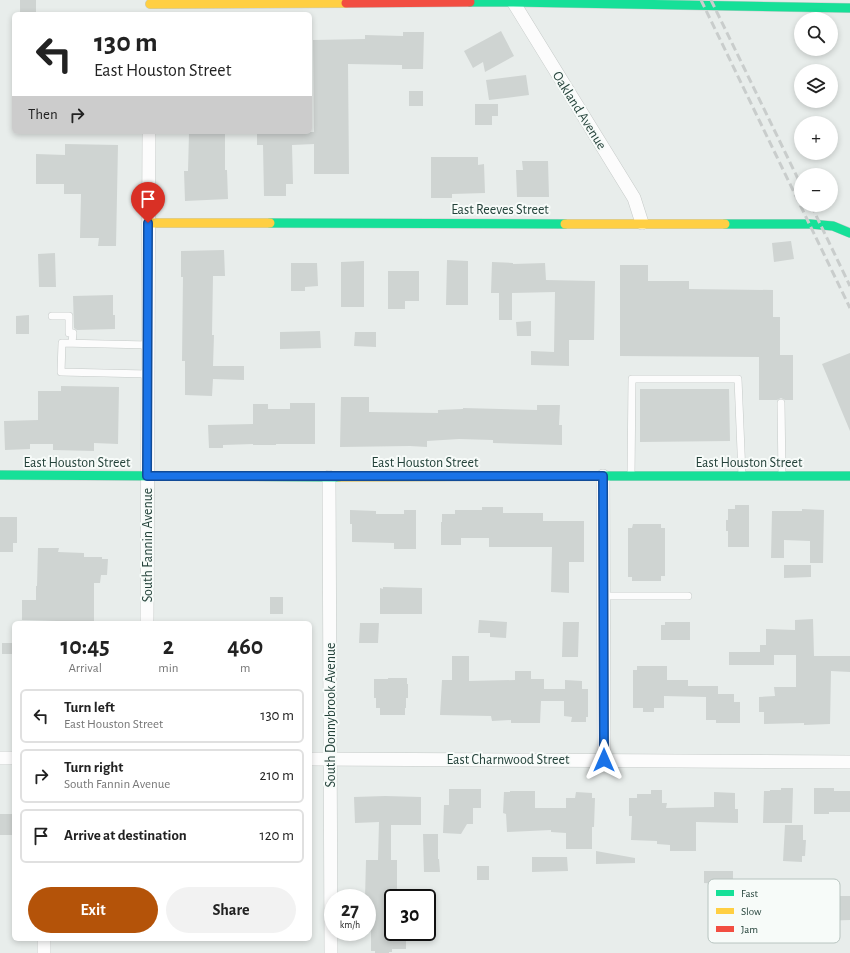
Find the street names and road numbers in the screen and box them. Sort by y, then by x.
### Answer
street label: Oakland Avenue [550,69,609,152]
street label: East Reeves Street [451,203,549,217]
street label: East Houston Street [24,456,131,470]
street label: East Houston Street [372,456,479,470]
street label: East Houston Street [696,456,803,470]
street label: South Fannin Avenue [141,488,155,602]
street label: South Donnybrook Avenue [324,642,338,788]
street label: East Charnwood Street [447,753,570,767]

